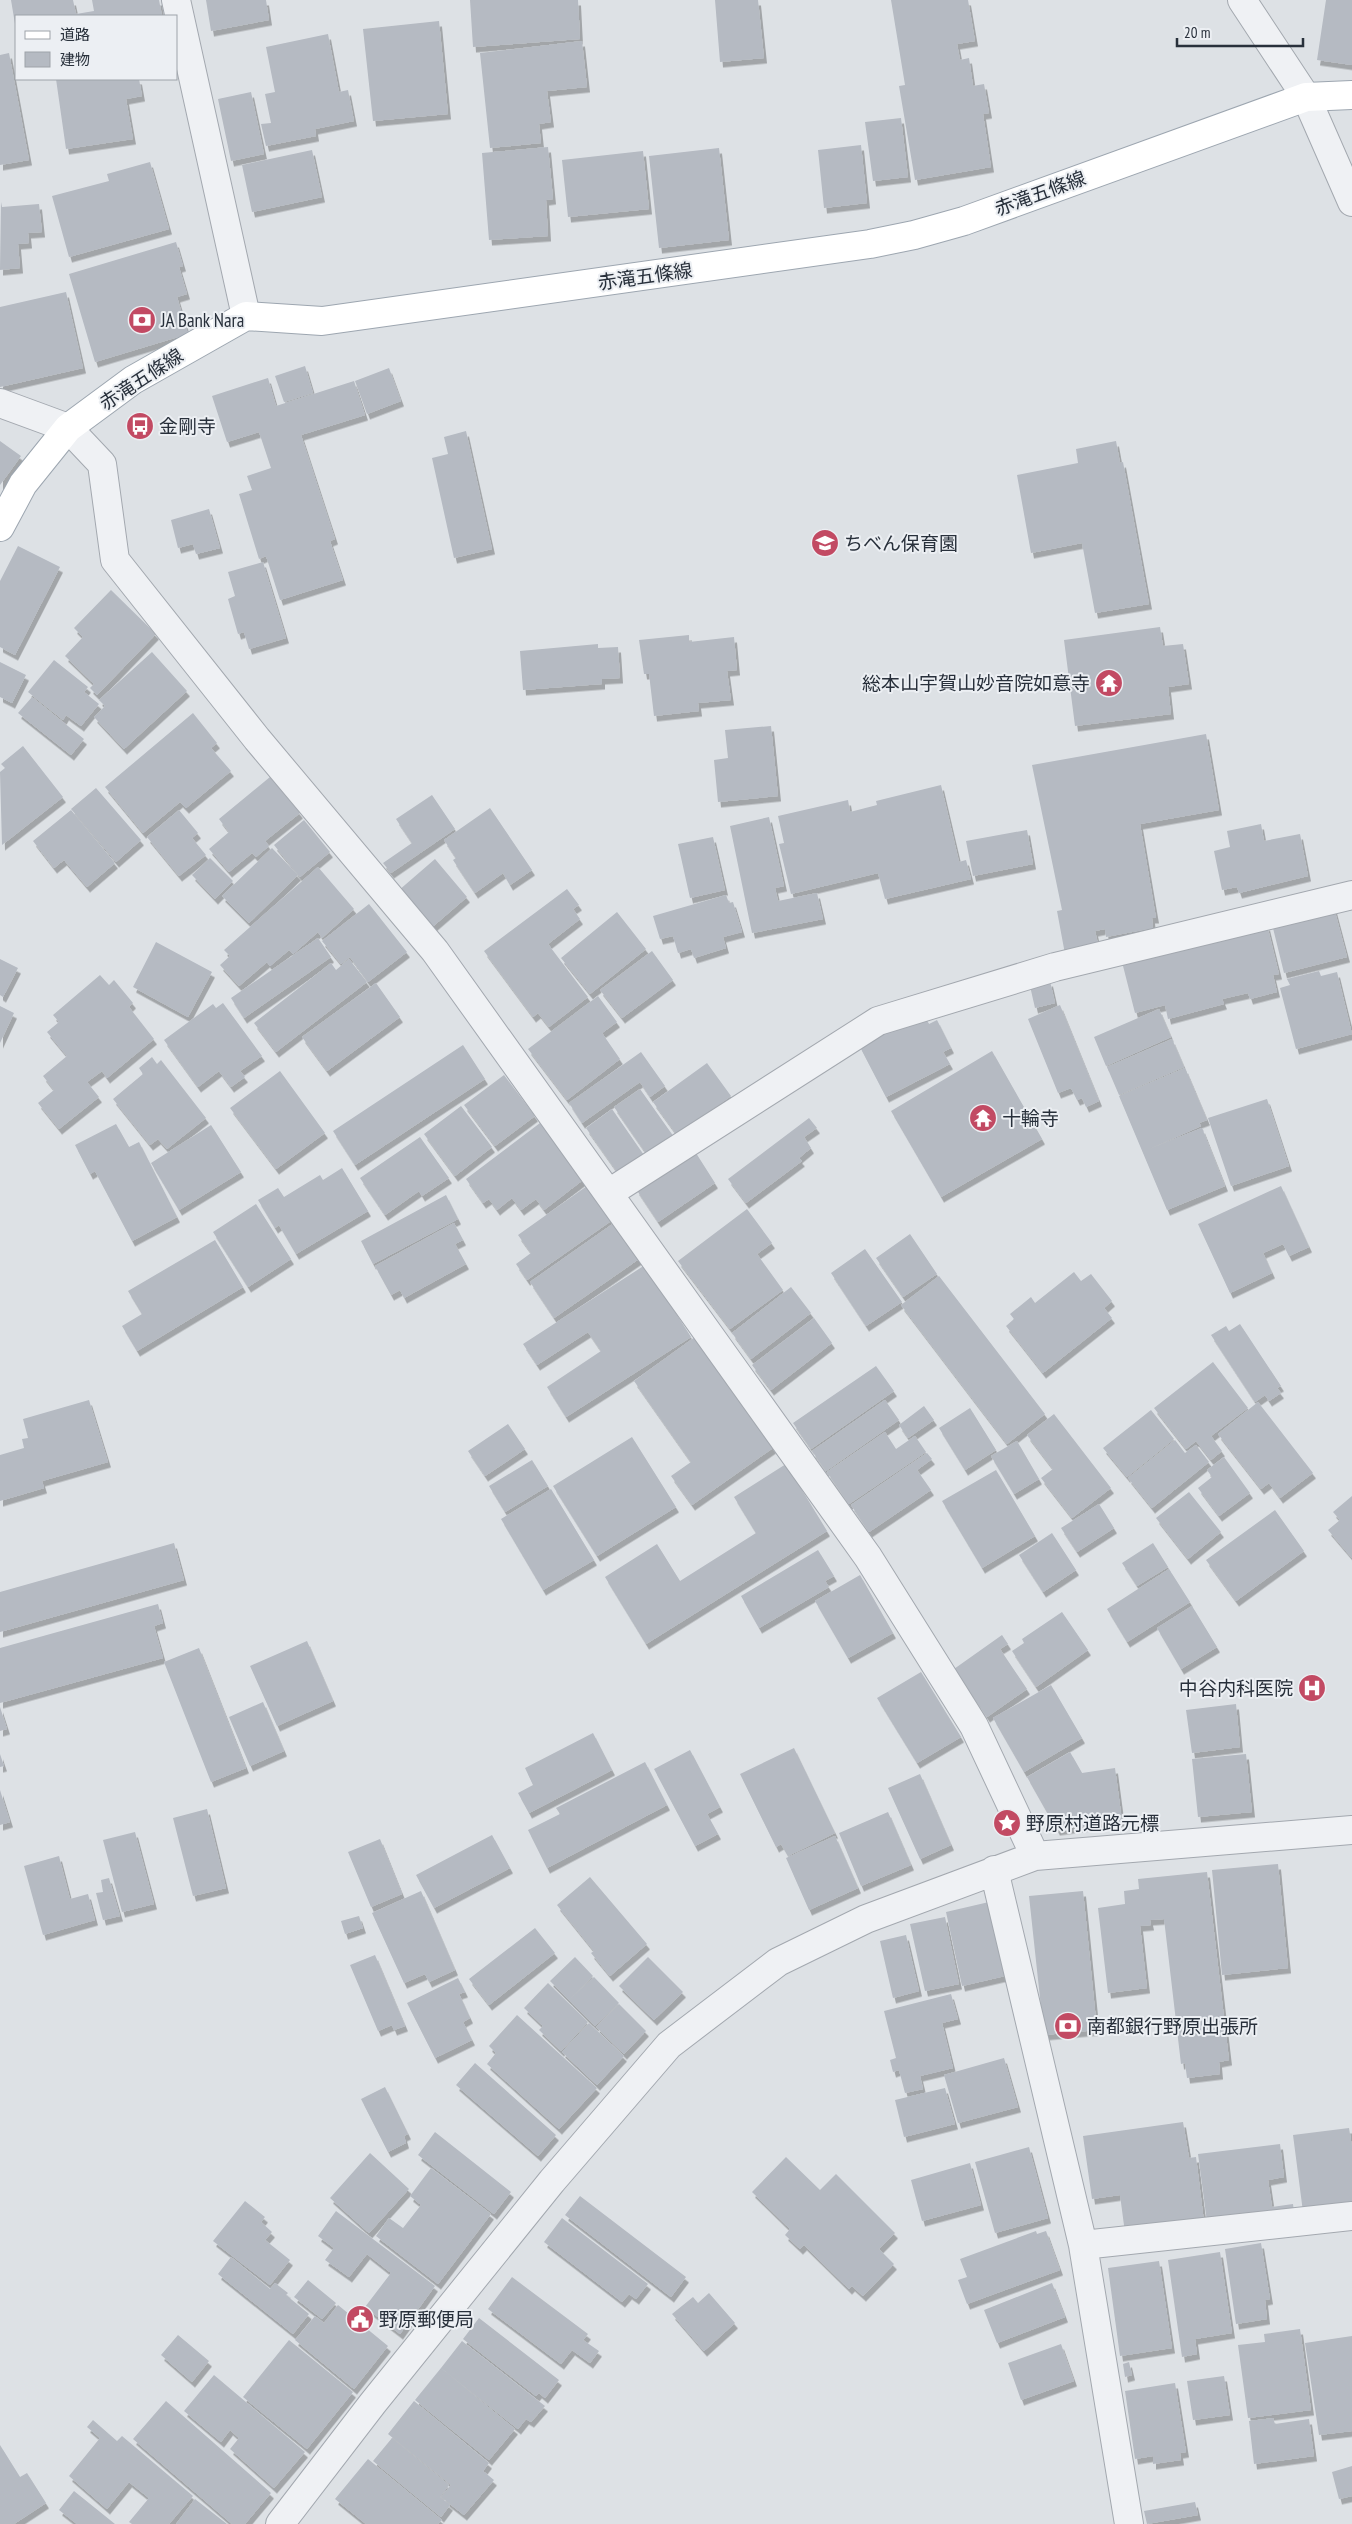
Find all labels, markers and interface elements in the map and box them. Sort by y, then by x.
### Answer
legend [15,15,178,80]
scale bar [1177,15,1303,47]
text: 20 m [1184,23,1210,42]
text: 道路 [60,25,90,44]
text: 建物 [60,50,90,69]
street label: 赤滝五條線 [991,165,1089,221]
street label: 赤滝五條線 [596,258,694,294]
bank icon: JA Bank Nara [127,305,157,335]
place label: JA Bank Nara [160,308,244,332]
street label: 赤滝五條線 [95,343,187,415]
bus stop icon: 金剛寺 [125,411,155,441]
place label: 金剛寺 [159,414,216,438]
school or university icon: ちべん保育園 [810,528,840,558]
place label: ちべん保育園 [844,531,958,555]
temple icon: 総本山宇賀山妙音院如意寺 [1094,668,1124,698]
place label: 総本山宇賀山妙音院如意寺 [862,671,1090,695]
temple icon: 十輪寺 [968,1103,998,1133]
place label: 十輪寺 [1002,1106,1059,1130]
hospital icon: 中谷内科医院 [1297,1673,1327,1703]
place label: 中谷内科医院 [1179,1676,1293,1700]
place icon: 野原村道路元標 [992,1808,1022,1838]
place label: 野原村道路元標 [1026,1811,1159,1835]
bank icon: 南都銀行野原出張所 [1053,2011,1083,2041]
place label: 南都銀行野原出張所 [1087,2014,1258,2038]
public building icon: 野原郵便局 [345,2304,375,2334]
place label: 野原郵便局 [379,2307,474,2331]

